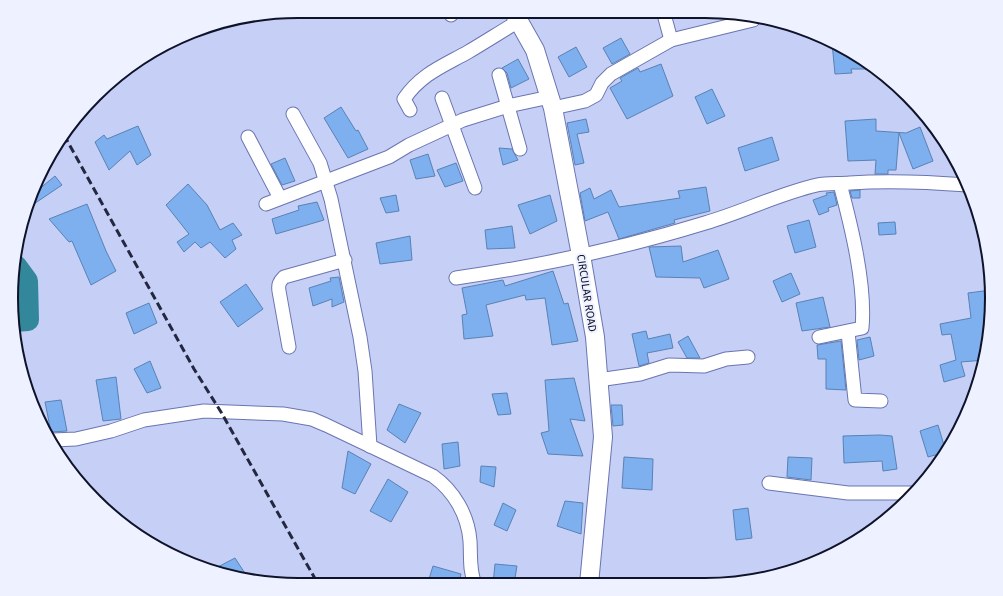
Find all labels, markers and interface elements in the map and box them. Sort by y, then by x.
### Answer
street label: CIRCULAR ROAD [574,253,599,333]

